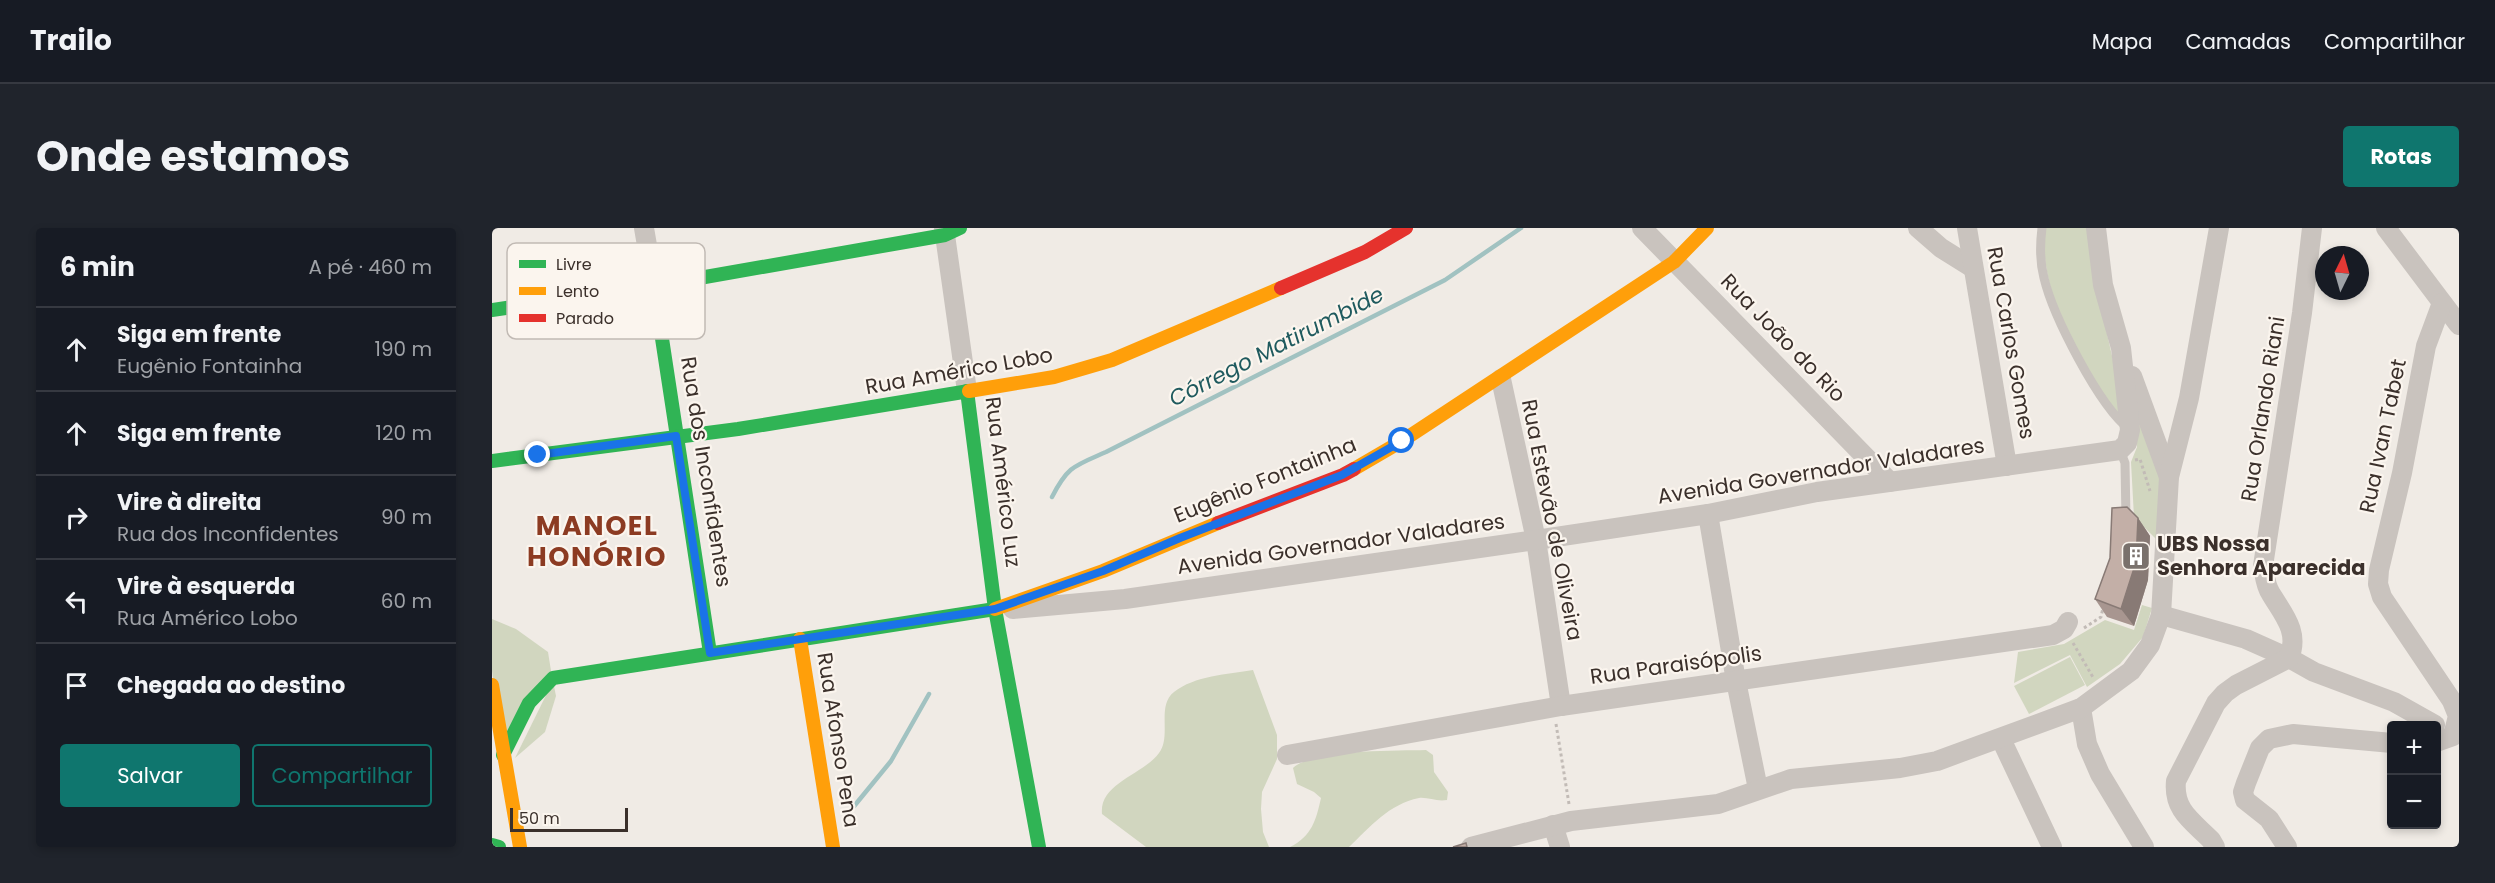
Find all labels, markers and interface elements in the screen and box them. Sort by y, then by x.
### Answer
text: Trailo [30,21,112,60]
text: Mapa [2092,27,2152,56]
text: Camadas [2185,27,2291,56]
text: Compartilhar [2324,27,2465,56]
button: Rotas [2343,126,2459,187]
text: Onde estamos [36,127,350,186]
legend [507,243,705,339]
street label: Rua Carlos Gomes [1980,244,2043,441]
north arrow [2315,246,2369,300]
text: 6 min [60,249,135,285]
text: A pé · 460 m [309,253,432,281]
text: Livre [556,253,592,276]
street label: Rua João do Rio [1714,267,1852,408]
water label: Córrego Matirumbide [1163,279,1389,414]
text: Lento [556,280,599,303]
text: Parado [556,307,614,330]
street label: Rua Orlando Riani [2234,314,2291,504]
text: Siga em frente [117,319,281,350]
icon: ahead [60,333,93,366]
text: 190 m [375,335,432,363]
street label: Rua Américo Lobo [863,340,1055,401]
text: Eugênio Fontainha [117,352,302,380]
street label: Rua dos Inconfidentes [674,355,739,589]
street label: Rua Ivan Tabet [2352,356,2413,516]
street label: Rua Américo Luz [979,395,1028,569]
street label: Rua Estevão de Oliveira [1515,397,1590,643]
icon: ahead [60,417,93,450]
text: Siga em frente [117,418,281,449]
text: 120 m [376,419,432,447]
route start [1388,427,1414,453]
street label: Eugênio Fontainha [1169,430,1360,529]
street label: Avenida Governador Valadares [1655,430,1986,511]
route end [524,441,550,467]
text: Vire à direita [117,487,262,518]
icon: right [60,501,93,534]
text: 90 m [381,503,432,531]
street label: Avenida Governador Valadares [1175,506,1507,581]
district label: MANOEL HONÓRIO [527,507,667,575]
text: Rua dos Inconfidentes [117,520,339,548]
place label: UBS Nossa Senhora Aparecida [2157,529,2366,582]
building icon: UBS Nossa Senhora Aparecida [2120,540,2152,572]
text: Vire à esquerda [117,571,295,602]
icon: left [60,585,93,618]
text: 60 m [381,587,432,615]
text: Rua Américo Lobo [117,604,298,632]
street label: Rua Paraisópolis [1588,638,1764,691]
street label: Rua Afonso Pena [810,650,867,829]
icon: arrive [60,669,93,702]
text: Chegada ao destino [117,670,345,701]
map controls [2387,721,2441,829]
button: + [2387,721,2441,775]
button: Salvar [60,744,240,807]
button: Compartilhar [252,744,432,807]
button: − [2387,775,2441,829]
scale bar [510,805,628,832]
text: 50 m [519,807,560,830]

